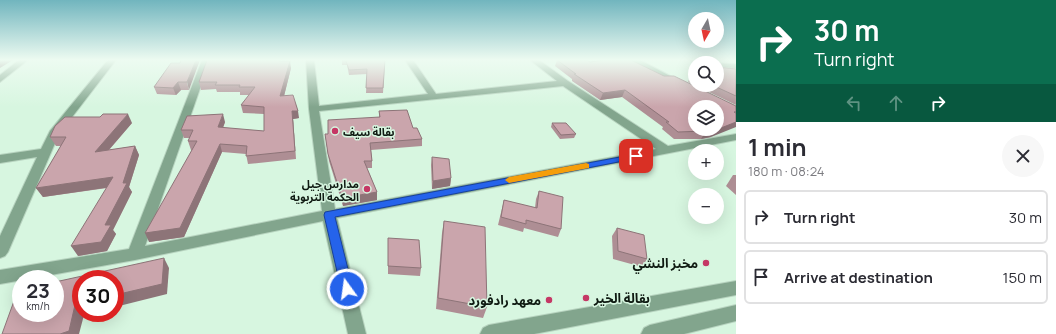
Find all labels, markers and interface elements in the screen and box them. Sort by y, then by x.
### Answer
text: 30 m [814,11,879,49]
north arrow [688,12,724,48]
map controls [688,12,724,224]
icon: right [748,16,800,68]
text: Turn right [814,47,895,71]
button: search [688,56,724,92]
icon: left [843,92,865,114]
icon: ahead [885,92,907,114]
icon: right [927,92,949,114]
button: layers [688,100,724,136]
place label: بقالة سيف [343,124,395,139]
marker: بقالة سيف [330,126,340,136]
text: 1 min [748,130,807,163]
button: close [1002,135,1044,177]
pin [619,139,653,173]
button: + [688,144,724,180]
icon: arrive [625,145,647,167]
text: 180 m · 08:24 [748,162,825,180]
place label: مدارس جيل الحكمة التربوية [290,176,359,204]
marker: مدارس جيل الحكمة التربوية [362,184,372,194]
button: − [688,188,724,224]
icon: right [750,206,772,228]
text: Turn right [784,207,855,228]
text: 30 m [1009,207,1042,228]
place label: مخبز النشي [632,254,698,274]
marker: مخبز النشي [701,258,711,268]
icon: arrive [750,266,772,288]
text: Arrive at destination [784,267,933,288]
text: 150 m [1003,267,1042,288]
position arrow [326,268,368,310]
speed limit sign: 30 [72,270,124,322]
text: 23 [26,277,50,304]
place label: بقالة الخير [593,289,650,307]
place label: معهد رادفورد [469,291,541,309]
marker: بقالة الخير [581,293,591,303]
marker: معهد رادفورد [544,295,554,305]
text: km/h [26,299,50,313]

